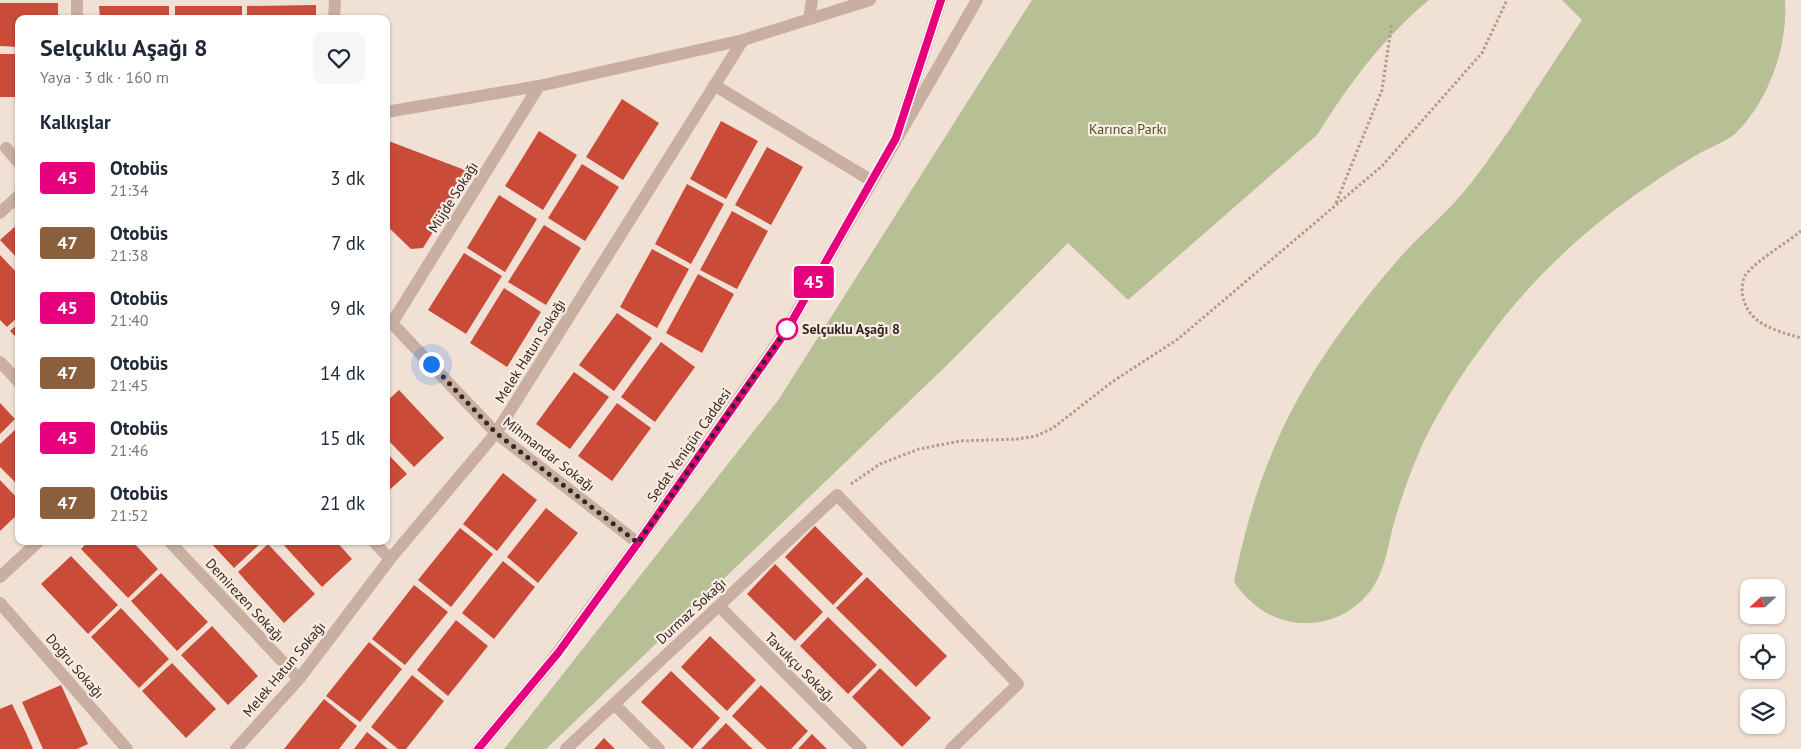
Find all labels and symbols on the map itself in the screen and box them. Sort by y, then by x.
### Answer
park label: Karınca Parkı [1089,120,1167,138]
street label: Müjde Sokağı [424,158,482,236]
line badge: 45 [792,266,836,298]
street label: Melek Hatun Sokağı [491,296,569,406]
marker: Selçuklu Aşağı 8 [776,318,798,340]
place label: Selçuklu Aşağı 8 [802,320,900,338]
your location [419,352,444,377]
street label: Sedat Yenigün Caddesi [643,384,735,506]
street label: Mihmandar Sokağı [500,413,598,495]
street label: Demirezen Sokağı [202,555,288,645]
street label: Durmaz Sokağı [652,574,730,648]
north arrow [1740,579,1785,624]
street label: Melek Hatun Sokağı [239,618,329,720]
street label: Tavukçu Sokağı [761,628,839,706]
street label: Doğru Sokağı [42,630,108,702]

